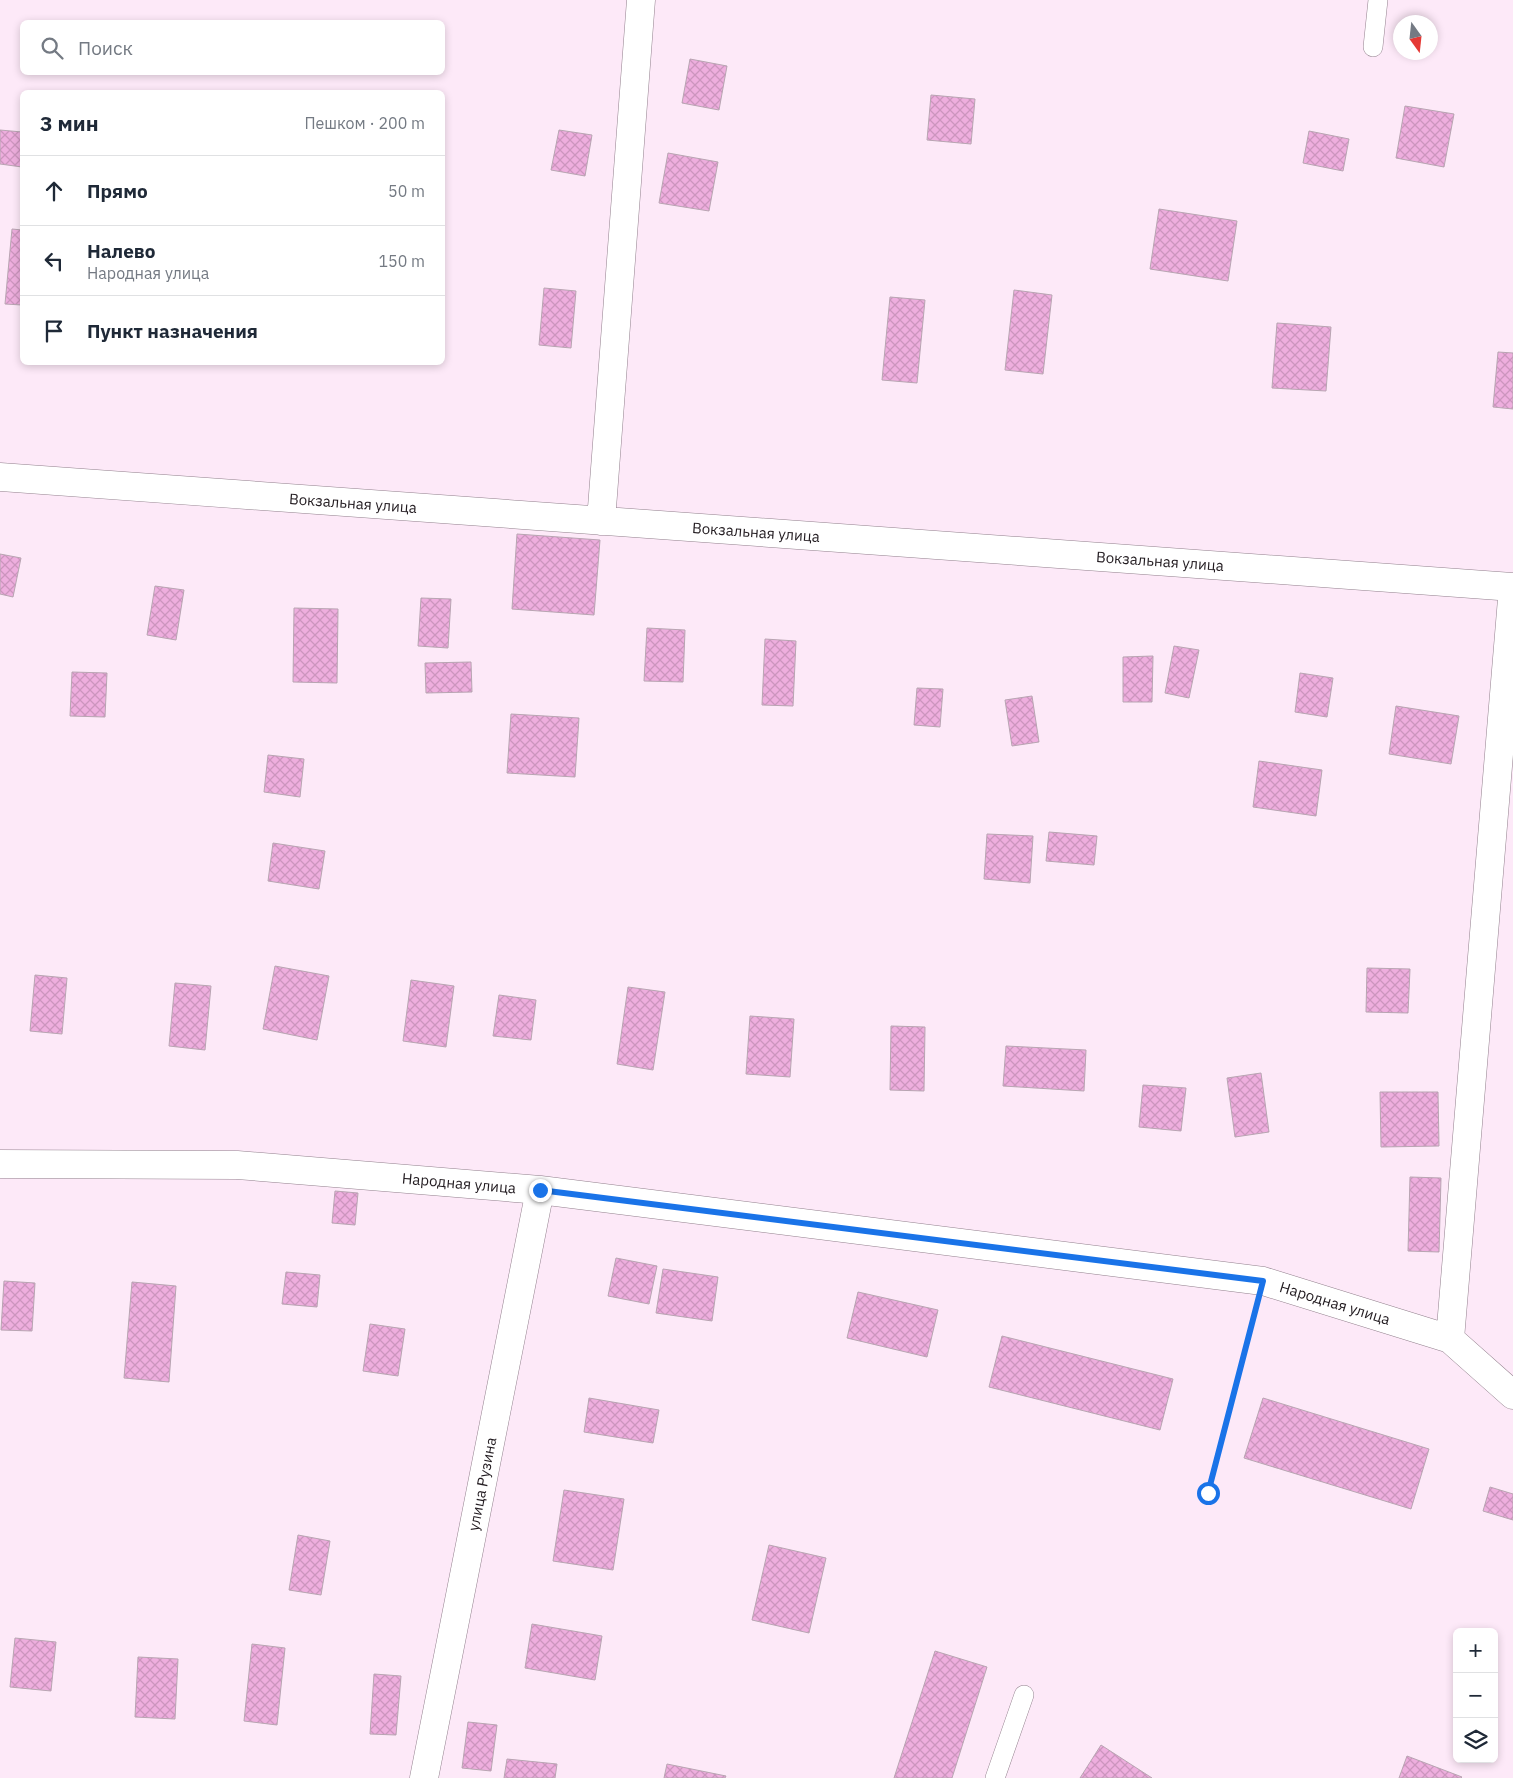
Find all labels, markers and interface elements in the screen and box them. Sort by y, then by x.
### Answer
north arrow [1393,15,1438,60]
search box [20,20,445,75]
icon: search [38,34,66,62]
text: Поиск [78,36,133,60]
text: 3 мин [40,109,99,137]
text: Пешком · 200 m [304,113,425,133]
icon: ahead [40,177,68,205]
text: Прямо [87,179,148,203]
text: 50 m [388,181,425,201]
text: Налево [87,239,156,263]
icon: left [40,247,68,275]
text: 150 m [378,251,425,271]
text: Народная улица [87,263,209,283]
icon: arrive [40,317,68,345]
text: Пункт назначения [87,319,258,343]
street label: Вокзальная улица [288,489,418,517]
street label: Вокзальная улица [691,518,821,546]
street label: Вокзальная улица [1095,547,1225,575]
street label: Народная улица [401,1169,517,1197]
route end [529,1179,552,1202]
street label: Народная улица [1277,1277,1393,1329]
street label: улица Рузина [464,1436,500,1532]
route start [1197,1482,1220,1505]
map controls [1453,1628,1498,1763]
button: + [1453,1628,1498,1673]
button: − [1453,1673,1498,1718]
button: layers [1453,1718,1498,1763]

